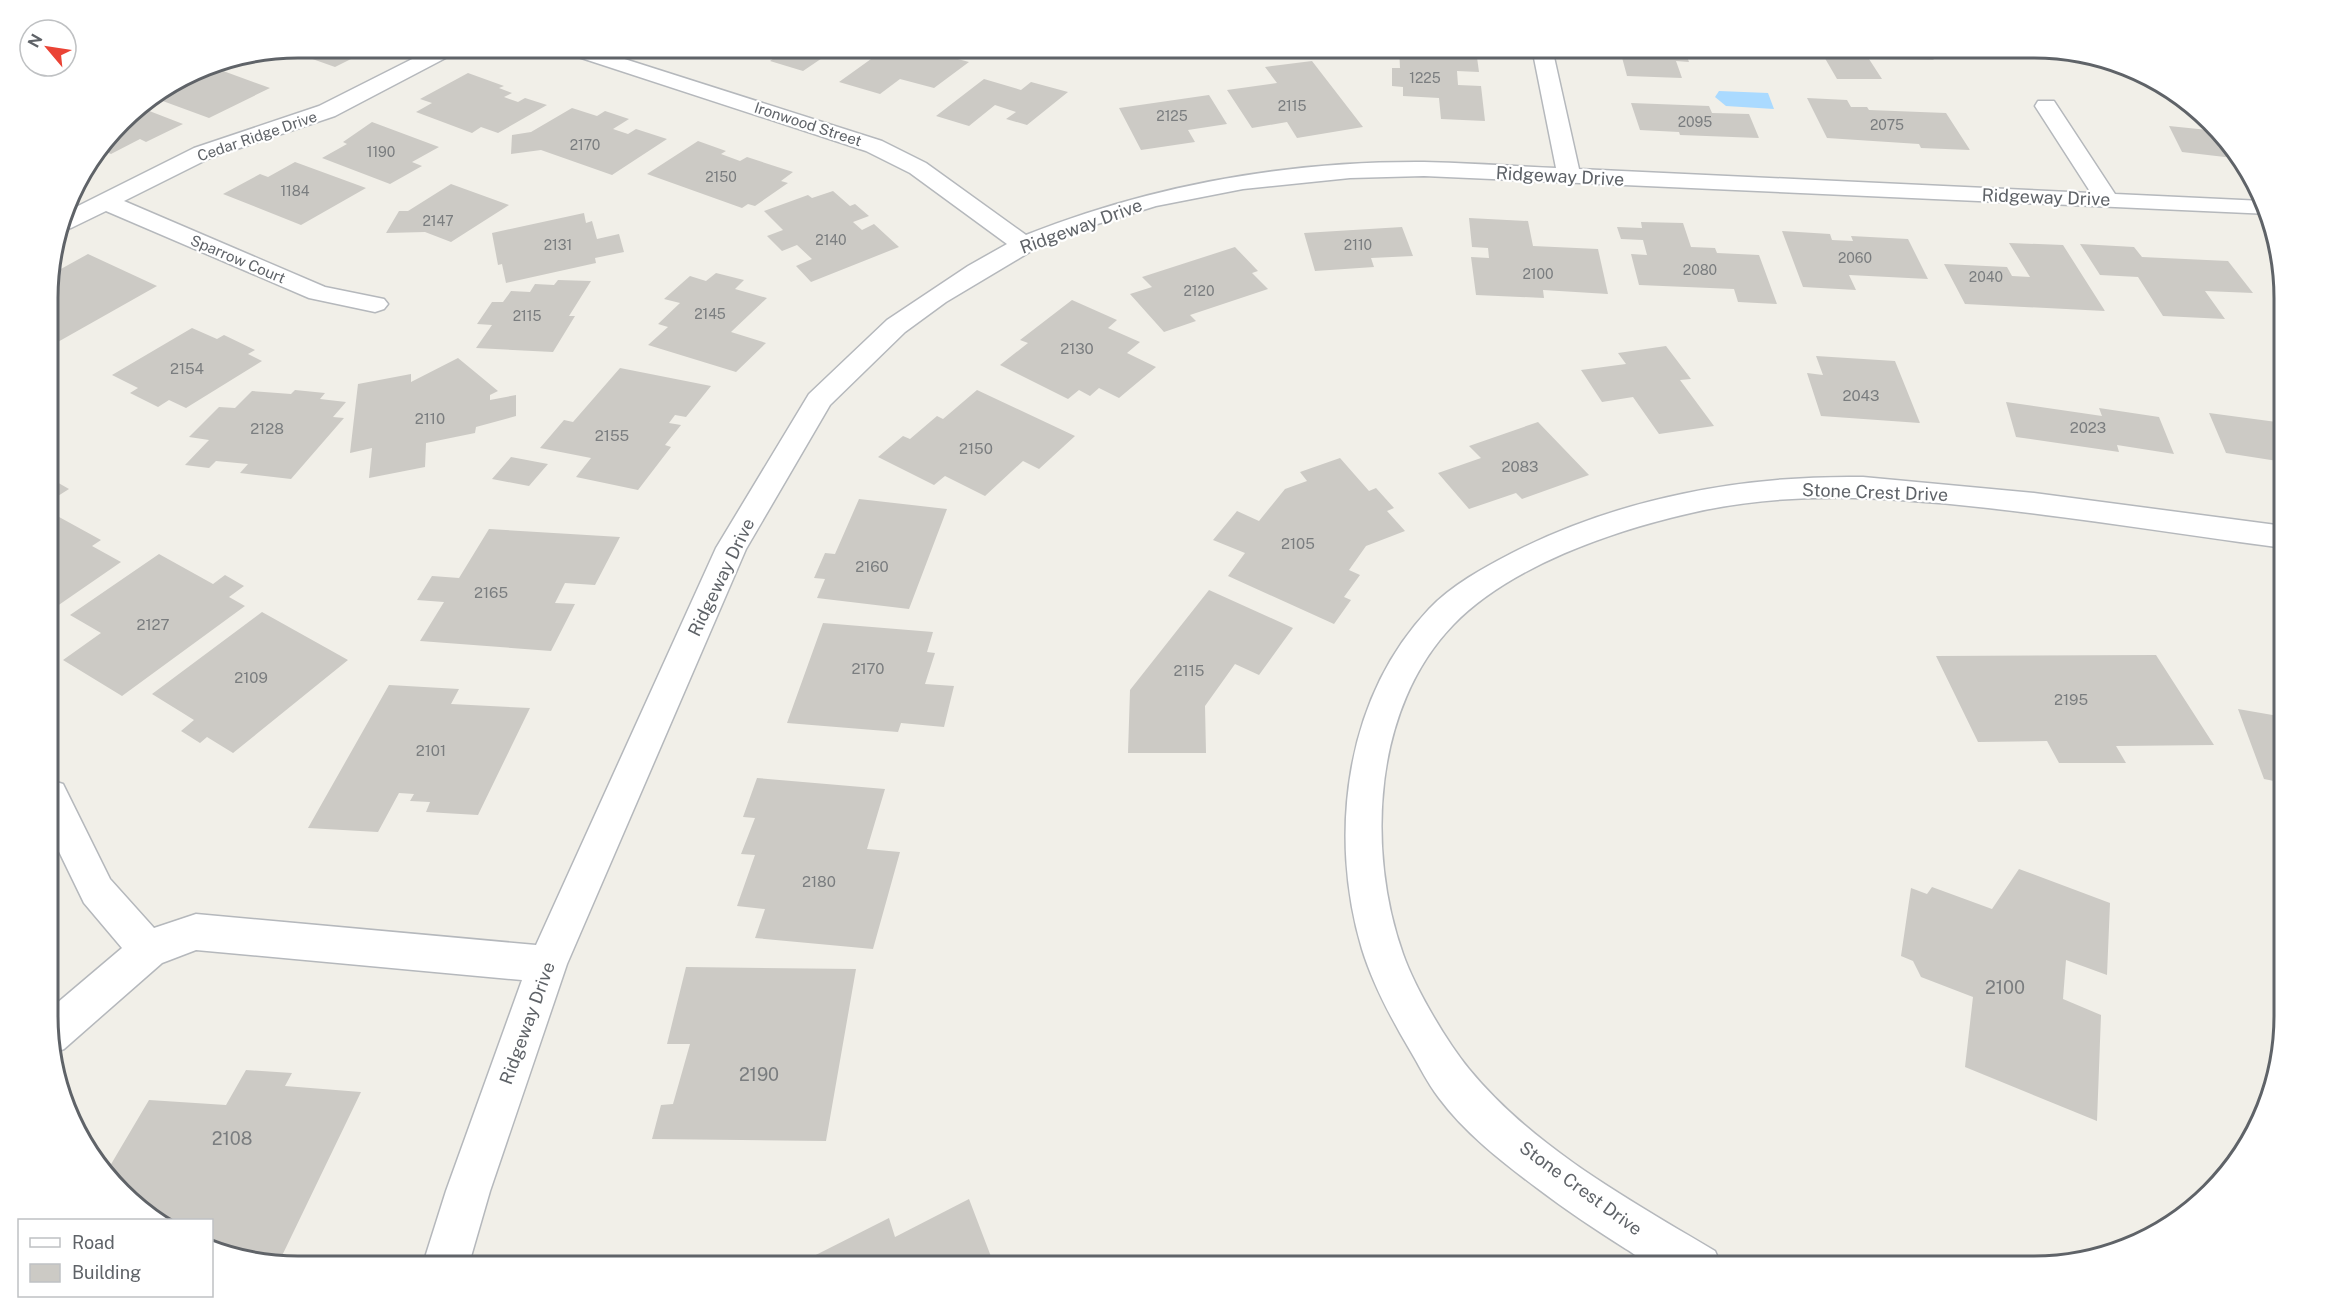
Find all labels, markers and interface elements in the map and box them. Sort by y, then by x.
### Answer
north arrow [18,18,78,78]
text: N [24,31,47,51]
house number: 1225 [1409,70,1441,86]
house number: 2115 [1278,98,1306,114]
street label: Ironwood Street [752,99,864,149]
street label: Cedar Ridge Drive [195,108,319,164]
house number: 2125 [1156,108,1188,124]
house number: 2095 [1678,114,1712,130]
house number: 2075 [1870,117,1904,133]
house number: 2170 [570,137,600,153]
house number: 1190 [367,144,395,160]
street label: Ridgeway Drive [1495,162,1625,190]
house number: 2150 [705,169,737,185]
house number: 1184 [280,183,310,199]
street label: Ridgeway Drive [1981,184,2111,210]
street label: Ridgeway Drive [1017,194,1145,258]
house number: 2147 [422,213,454,229]
street label: Sparrow Court [188,231,288,287]
house number: 2140 [815,232,847,248]
house number: 2131 [544,237,572,253]
house number: 2110 [1344,237,1372,253]
house number: 2060 [1838,250,1872,266]
house number: 2080 [1683,262,1717,278]
house number: 2100 [1522,266,1554,282]
house number: 2040 [1969,269,2003,285]
house number: 2120 [1184,283,1214,299]
house number: 2145 [694,306,726,322]
house number: 2115 [513,308,541,324]
house number: 2130 [1060,340,1094,357]
house number: 2154 [170,360,204,377]
house number: 2043 [1843,387,1879,404]
house number: 2110 [415,410,445,427]
house number: 2023 [2070,419,2106,436]
house number: 2128 [250,420,284,437]
house number: 2155 [595,427,629,444]
house number: 2150 [959,440,993,457]
house number: 2083 [1501,458,1539,475]
street label: Stone Crest Drive [1802,479,1948,505]
street label: Ridgeway Drive [683,515,759,639]
house number: 2105 [1281,535,1315,552]
house number: 2160 [855,558,889,575]
house number: 2165 [474,584,508,601]
house number: 2127 [137,616,170,633]
house number: 2170 [852,660,884,677]
house number: 2115 [1174,662,1204,679]
house number: 2109 [234,669,268,686]
house number: 2195 [2054,691,2088,708]
house number: 2101 [416,742,446,759]
house number: 2180 [802,873,836,890]
street label: Ridgeway Drive [495,959,559,1087]
house number: 2100 [1985,977,2025,998]
house number: 2190 [739,1064,779,1085]
house number: 2108 [212,1128,252,1149]
street label: Stone Crest Drive [1516,1137,1646,1239]
legend [18,1219,213,1297]
text: Road [72,1232,115,1253]
text: Building [72,1262,141,1283]

